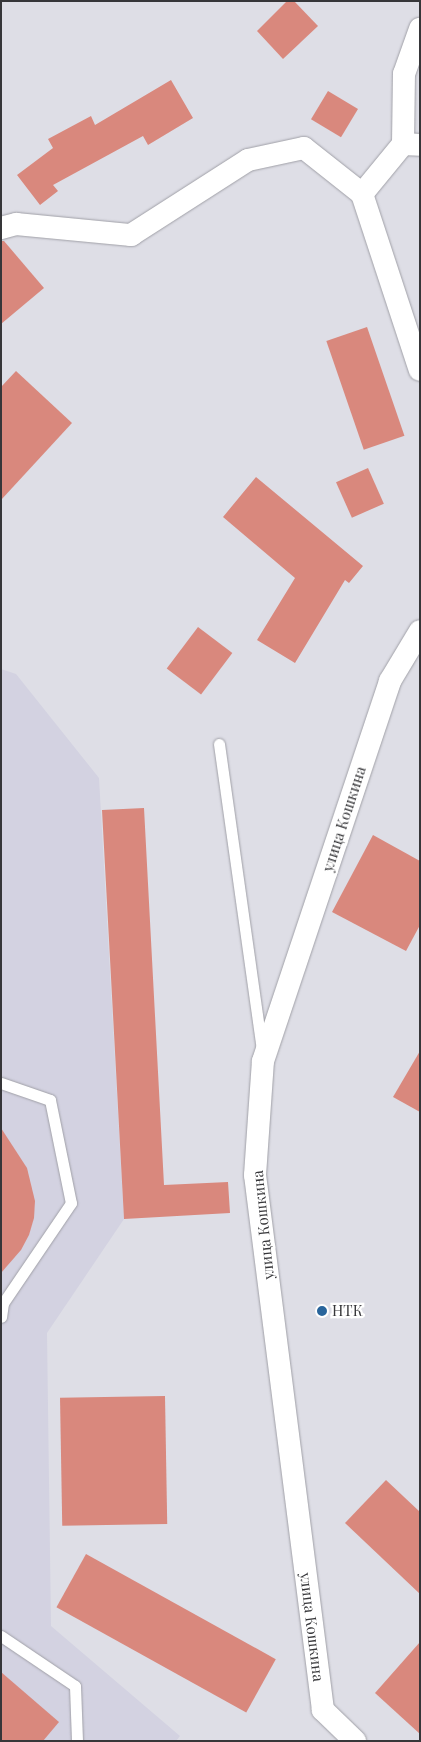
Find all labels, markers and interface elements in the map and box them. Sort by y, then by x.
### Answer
street label: улица Кошкина [318,764,370,874]
street label: улица Кошкина [248,1170,278,1280]
place label: НТК [332,1302,363,1320]
marker: НТК [316,1305,328,1317]
street label: улица Кошкина [296,1571,328,1683]

